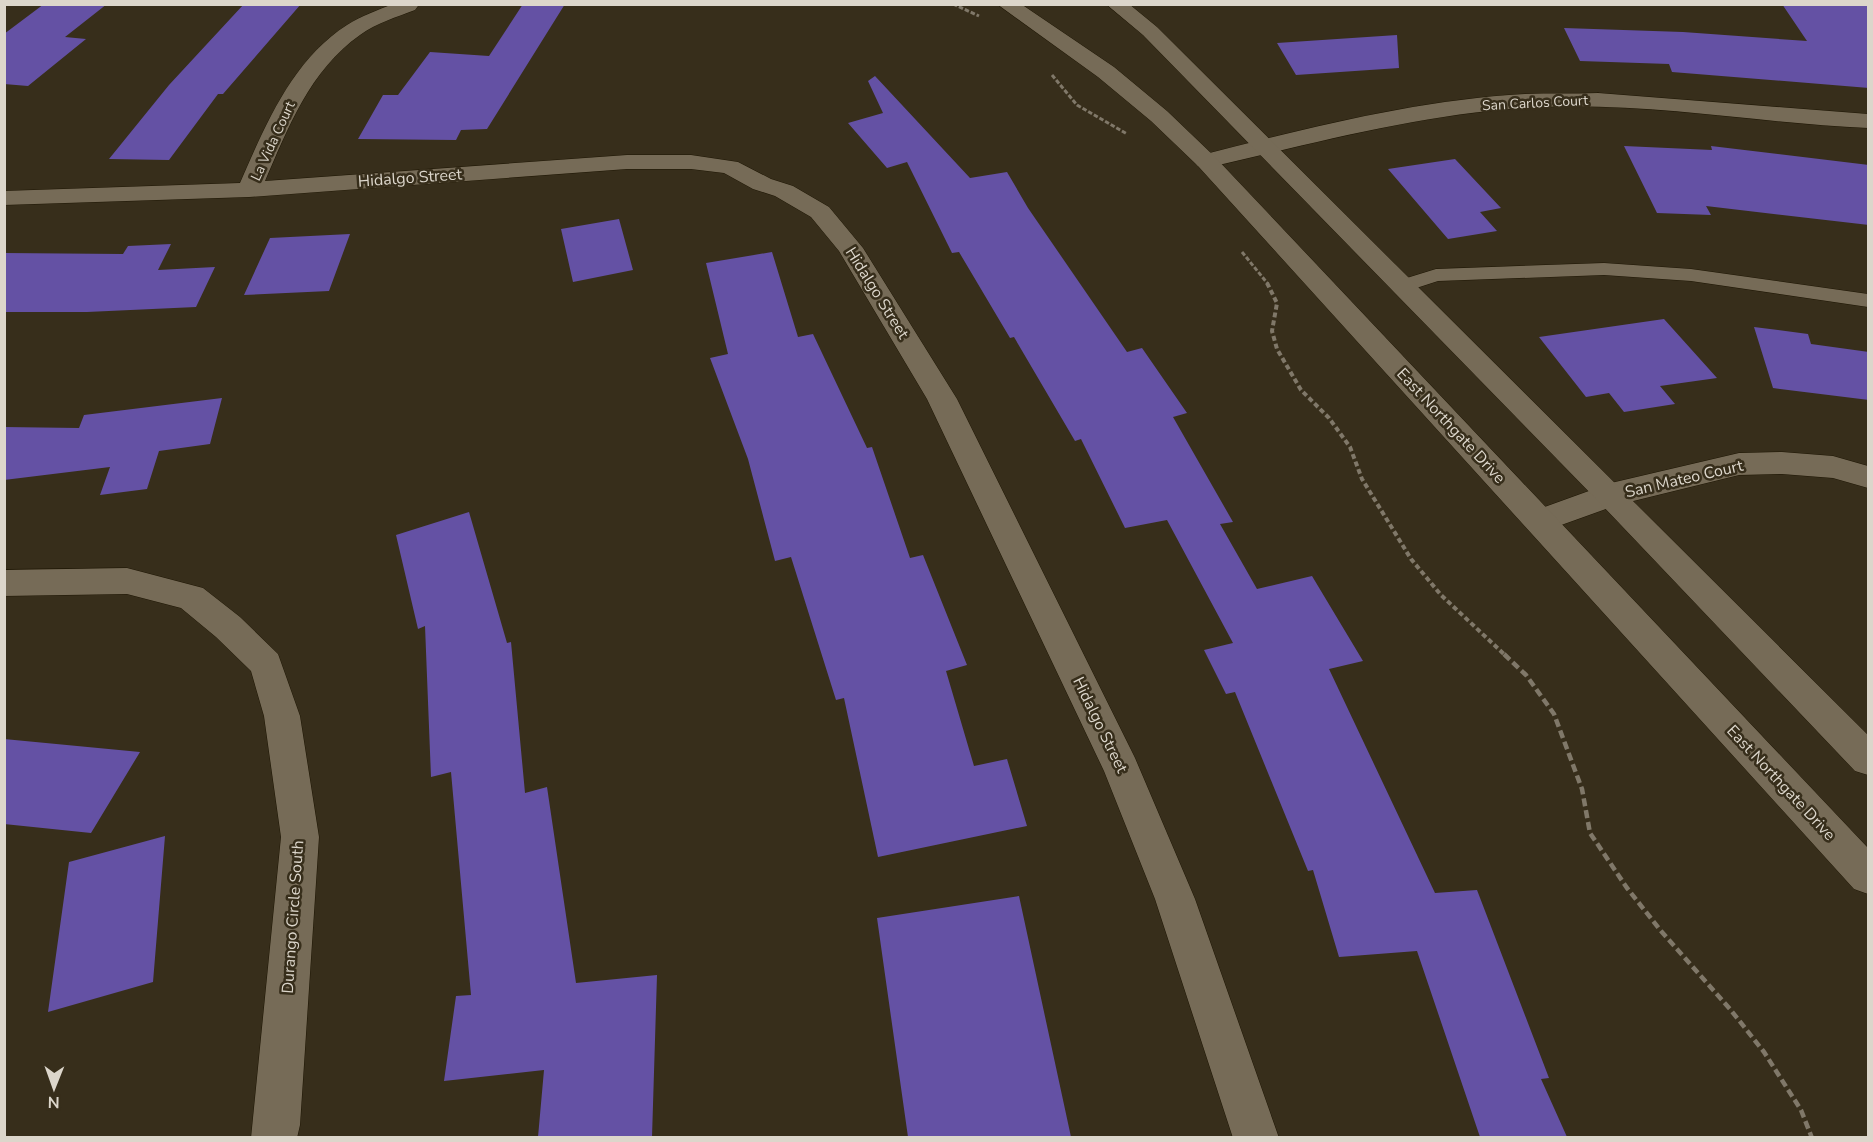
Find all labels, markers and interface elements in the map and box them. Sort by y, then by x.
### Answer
street label: San Carlos Court [1481,91,1589,115]
street label: La Vida Court [246,98,300,184]
street label: Hidalgo Street [357,163,463,193]
street label: Hidalgo Street [840,243,914,343]
street label: East Northgate Drive [1392,363,1510,489]
street label: San Mateo Court [1623,455,1746,503]
street label: Hidalgo Street [1067,673,1133,777]
street label: East Northgate Drive [1722,720,1840,846]
street label: Durango Circle South [277,840,309,994]
north arrow [24,1058,84,1118]
text: N [48,1091,60,1113]

